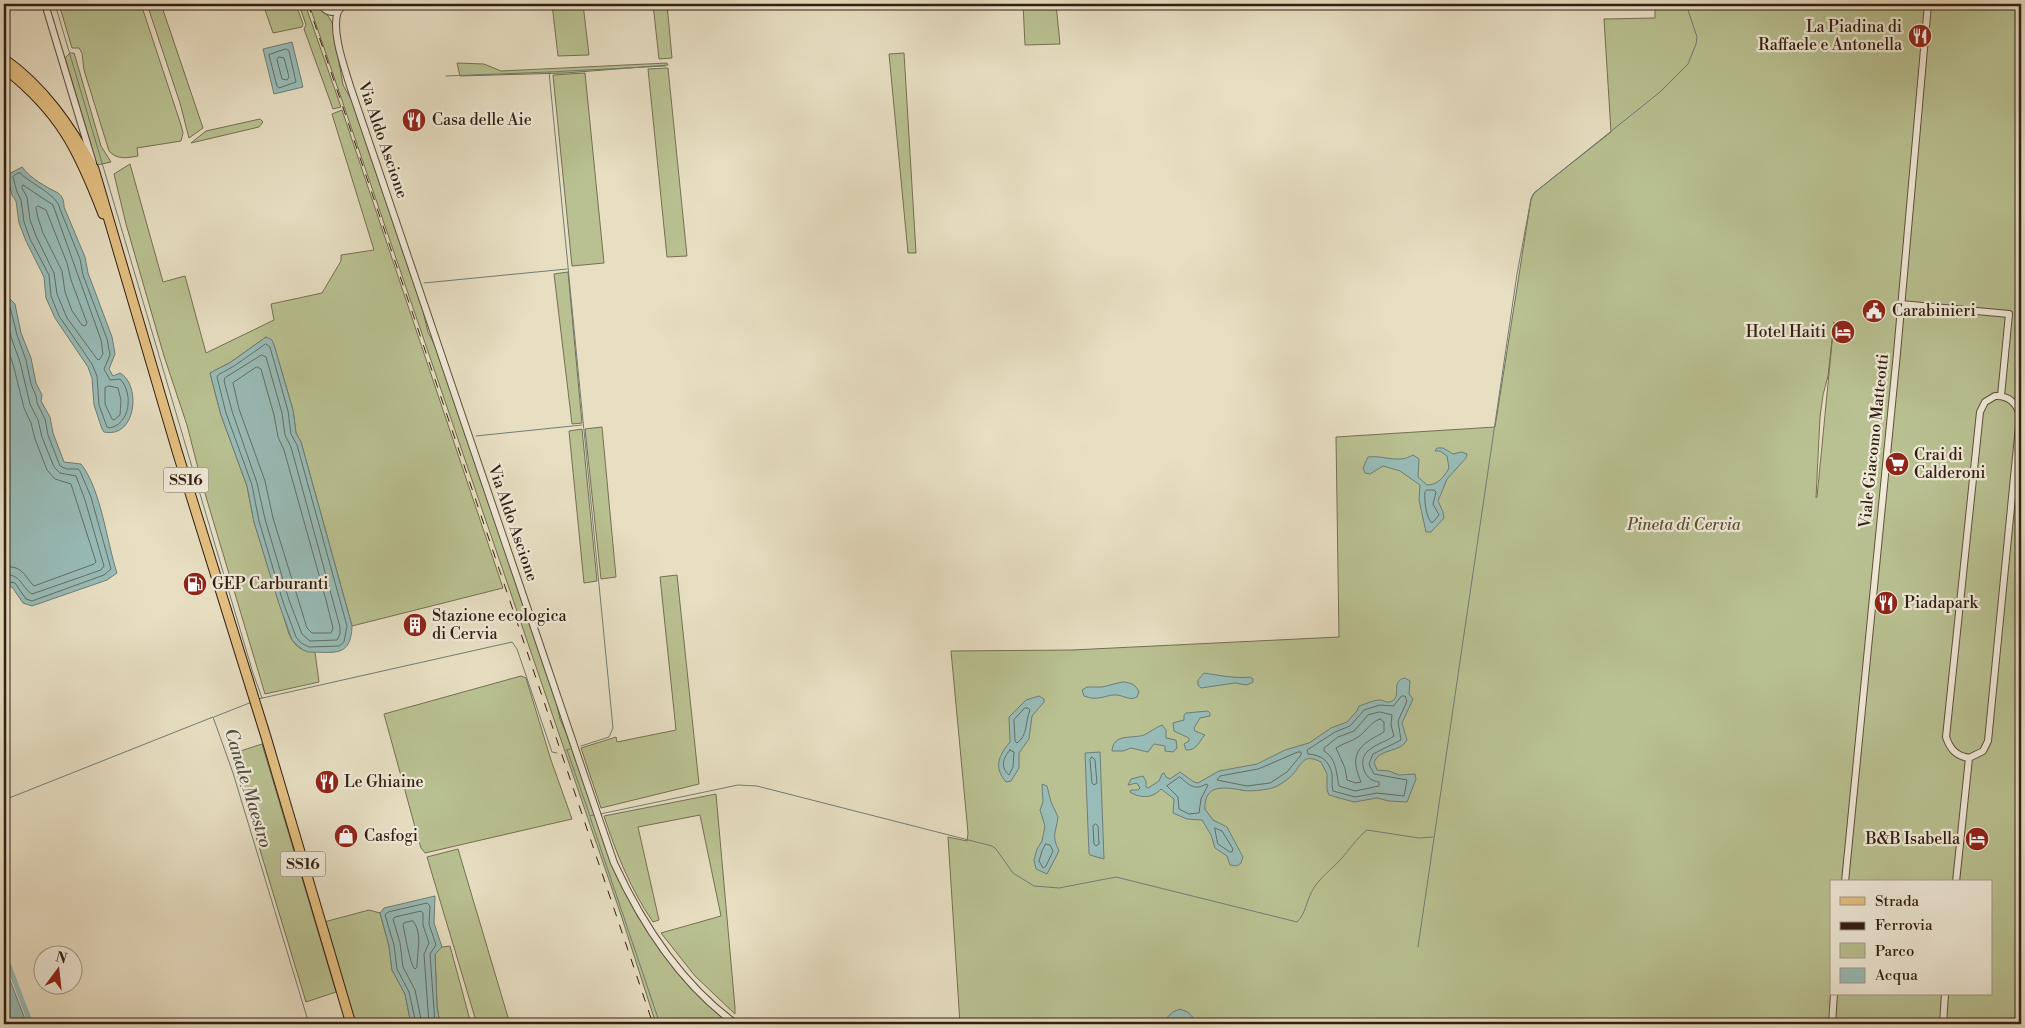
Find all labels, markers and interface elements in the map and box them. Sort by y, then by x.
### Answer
place label: La Piadina di Raffaele e Antonella [1758,17,1903,55]
restaurant icon: La Piadina di Raffaele e Antonella [1907,23,1933,49]
street label: Via Aldo Ascione [353,78,412,201]
restaurant icon: Casa delle Aie [401,107,427,133]
place label: Casa delle Aie [432,110,532,130]
public building icon: Carabinieri [1861,298,1887,324]
place label: Carabinieri [1892,301,1976,321]
hotel icon: Hotel Haiti [1830,319,1856,345]
place label: Hotel Haiti [1746,322,1826,342]
street label: Viale Giacomo Matteotti [1855,353,1893,530]
place label: Crai di Calderoni [1914,445,1986,483]
supermarket icon: Crai di Calderoni [1884,451,1910,477]
street label: Via Aldo Ascione [483,461,542,584]
road number: SS16 [164,468,208,492]
park label: Pineta di Cervia [1626,515,1741,535]
fuel station icon: GEP Carburanti [182,571,208,597]
place label: GEP Carburanti [212,574,329,594]
restaurant icon: Piadapark [1873,590,1899,616]
place label: Piadapark [1904,593,1980,613]
place label: Stazione ecologica di Cervia [432,606,568,644]
building icon: Stazione ecologica di Cervia [402,612,428,638]
water label: Canale Maestro [219,725,277,851]
restaurant icon: Le Ghiaine [314,769,340,795]
place label: Le Ghiaine [344,772,424,792]
shop icon: Casfogi [333,823,359,849]
place label: Casfogi [364,826,418,846]
hotel icon: B&B Isabella [1964,826,1990,852]
place label: B&B Isabella [1864,829,1961,849]
road number: SS16 [280,852,326,876]
legend [1830,880,1992,996]
text: Strada [1875,892,1919,911]
text: Ferrovia [1875,916,1933,935]
text: Parco [1875,942,1914,961]
north arrow [32,946,82,996]
text: N [53,948,69,969]
text: Acqua [1874,966,1918,985]

